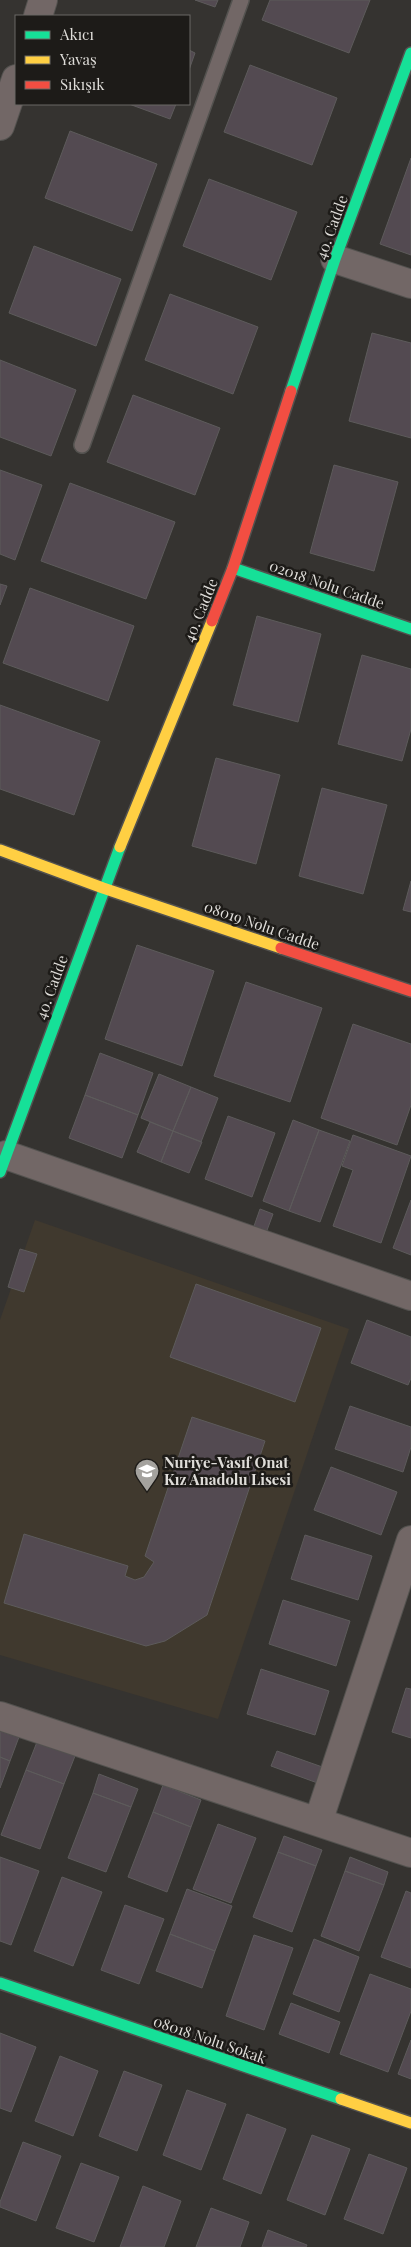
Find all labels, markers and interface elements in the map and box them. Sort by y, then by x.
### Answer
legend [15,15,190,105]
text: Akıcı [59,24,94,44]
text: Yavaş [59,49,97,69]
text: Sıkışık [60,74,105,94]
street label: 40. Cadde [310,192,352,262]
street label: 02018 Nolu Cadde [267,555,387,613]
street label: 40. Cadde [178,575,222,645]
street label: 08019 Nolu Cadde [202,896,322,954]
street label: 40. Cadde [30,952,72,1022]
place label: Nuriye-Vasıf Onat Kız Anadolu Lisesi [164,1452,291,1489]
school or university icon: Nuriye-Vasıf Onat Kız Anadolu Lisesi [134,1458,160,1492]
street label: 08018 Nolu Sokak [151,2010,270,2068]

